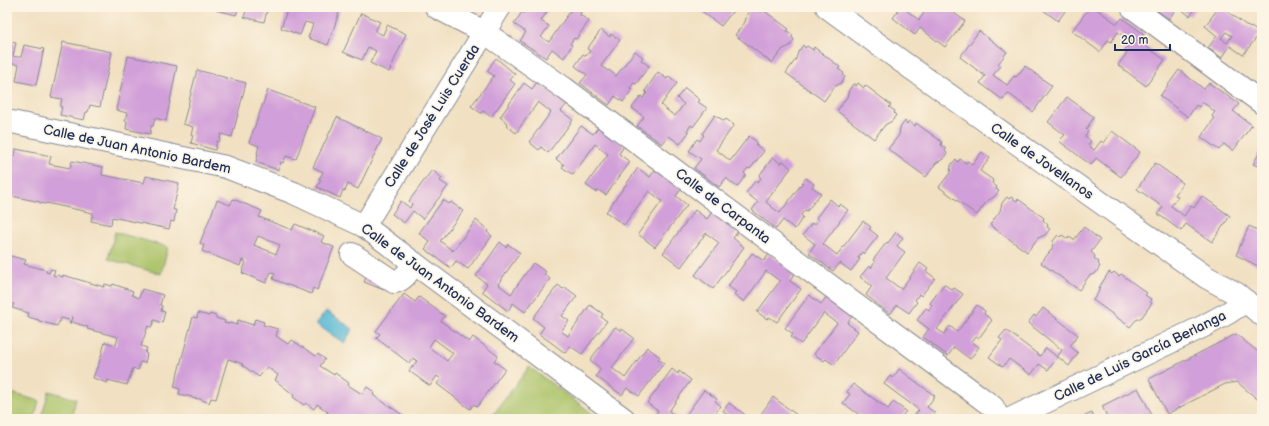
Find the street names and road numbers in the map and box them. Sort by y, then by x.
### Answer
street label: Calle de José Luis Cuerda [381,41,483,191]
street label: Calle de Jovellanos [987,119,1097,203]
street label: Calle de Juan Antonio Bardem [42,121,232,177]
street label: Calle de Carpanta [672,165,774,247]
street label: Calle de Juan Antonio Bardem [358,220,522,346]
street label: Calle de Luis García Berlanga [1051,307,1229,405]

